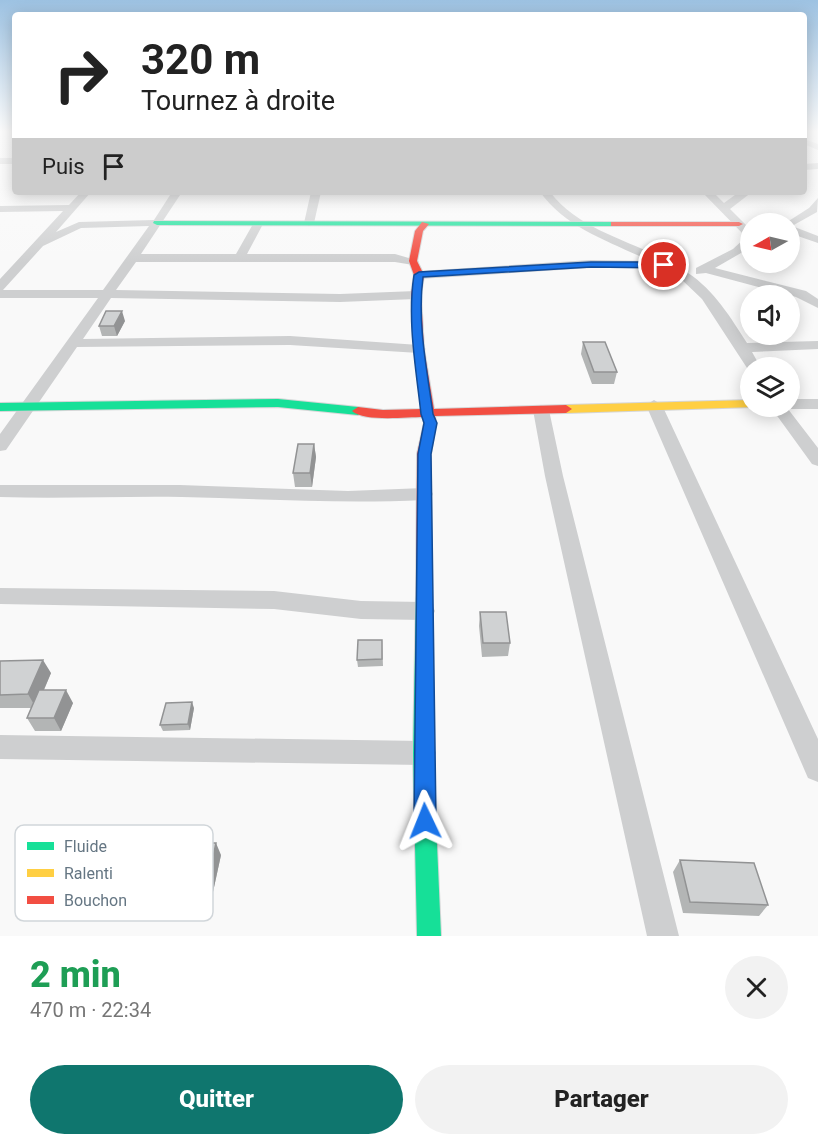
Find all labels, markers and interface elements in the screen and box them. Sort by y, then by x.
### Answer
text: 320 m [141,35,260,84]
icon: right [42,36,120,114]
text: Tournez à droite [141,85,335,117]
icon: arrive [97,150,130,183]
text: Puis [42,154,85,179]
north arrow [740,213,800,273]
map controls [740,213,800,417]
pin [638,239,689,290]
icon: arrive [647,248,680,281]
button: sound [740,285,800,345]
button: layers [740,357,800,417]
position arrow [393,789,457,853]
legend [15,825,213,921]
text: Fluide [64,837,107,856]
text: Ralenti [64,864,113,883]
text: Bouchon [64,891,127,910]
text: 2 min [30,954,121,996]
button: close [725,956,788,1019]
text: 470 m · 22:34 [30,998,151,1022]
button: Quitter [30,1065,403,1134]
button: Partager [415,1065,788,1134]

